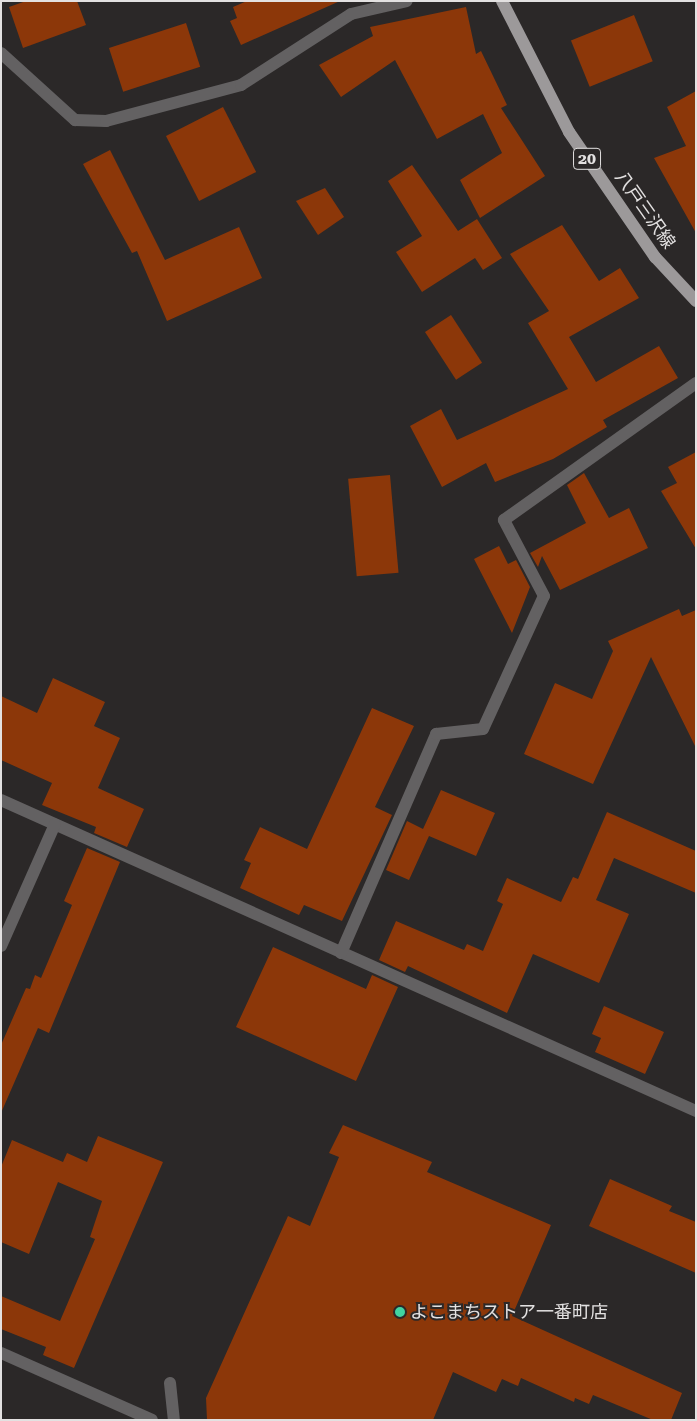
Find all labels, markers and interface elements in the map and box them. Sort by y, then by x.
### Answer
road number: 20 [572,146,602,172]
street label: 八戸三沢線 [610,167,680,253]
place label: よこまちストア一番町店 [410,1301,608,1323]
marker: よこまちストア一番町店 [394,1306,406,1318]

